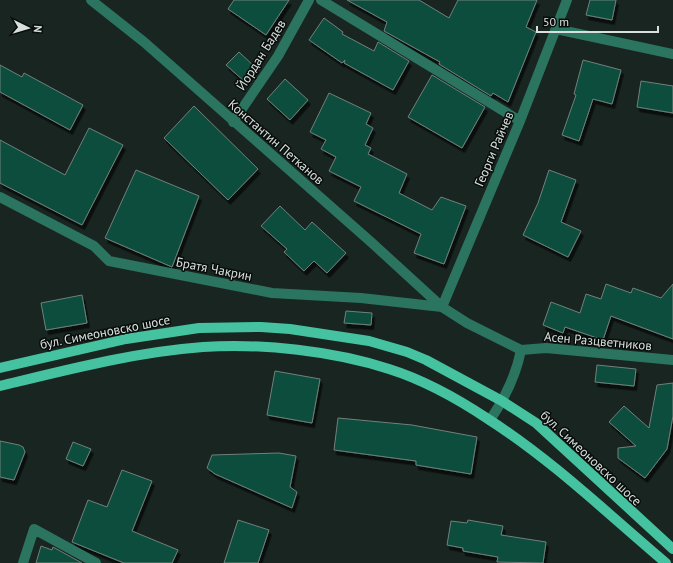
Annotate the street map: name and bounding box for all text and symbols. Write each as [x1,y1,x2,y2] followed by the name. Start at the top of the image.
[8,8,48,48] north arrow
[537,8,658,34] scale bar
[543,14,569,29] text: 50 m
[232,16,290,94] street label: Йордан Бадев
[31,25,45,33] text: N
[225,96,327,188] street label: Константин Петканов
[471,109,517,189] street label: Георги Райчев
[175,253,253,285] street label: Братя Чакрин
[38,311,172,353] street label: бул. Симеоновско шосе
[543,328,653,354] street label: Асен Разцветников
[537,407,645,509] street label: бул. Симеоновско шосе

